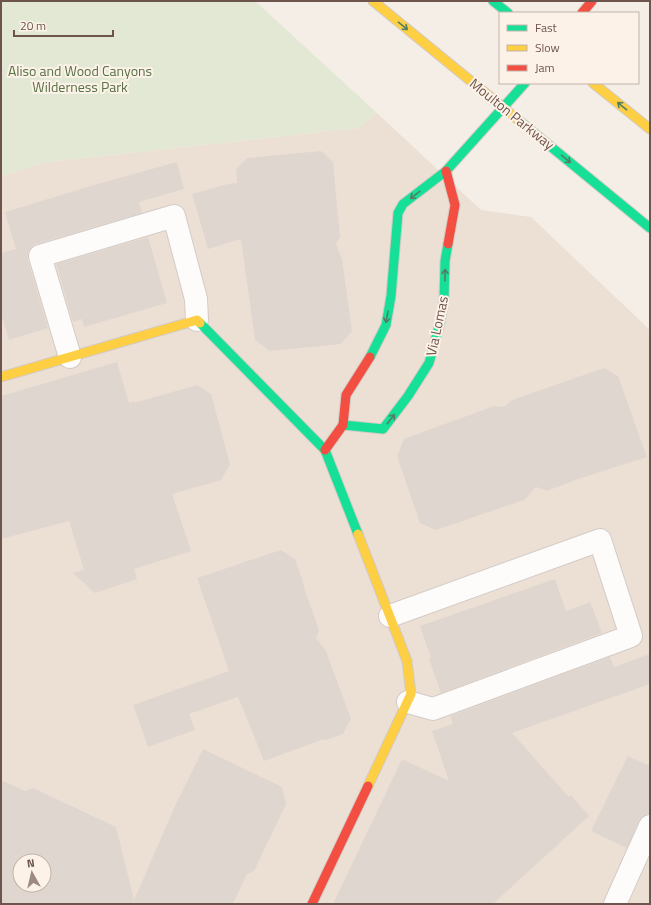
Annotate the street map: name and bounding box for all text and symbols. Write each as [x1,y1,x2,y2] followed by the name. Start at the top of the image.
[14,12,113,38] scale bar
[499,12,639,84] legend
[20,16,46,35] text: 20 m
[535,18,558,37] text: Fast
[398,21,409,30] one-way arrow
[535,38,560,57] text: Slow
[535,58,555,77] text: Jam
[8,60,152,97] park label: Aliso and Wood Canyons Wilderness Park
[465,73,559,155] street label: Moulton Parkway
[616,101,627,110] one-way arrow
[561,155,572,163] one-way arrow
[410,191,421,199] one-way arrow
[441,269,448,282] one-way arrow
[420,294,453,358] street label: Via Lomas
[383,310,391,323] one-way arrow
[386,413,395,424] one-way arrow
[12,853,52,893] north arrow
[26,855,35,872] text: N

